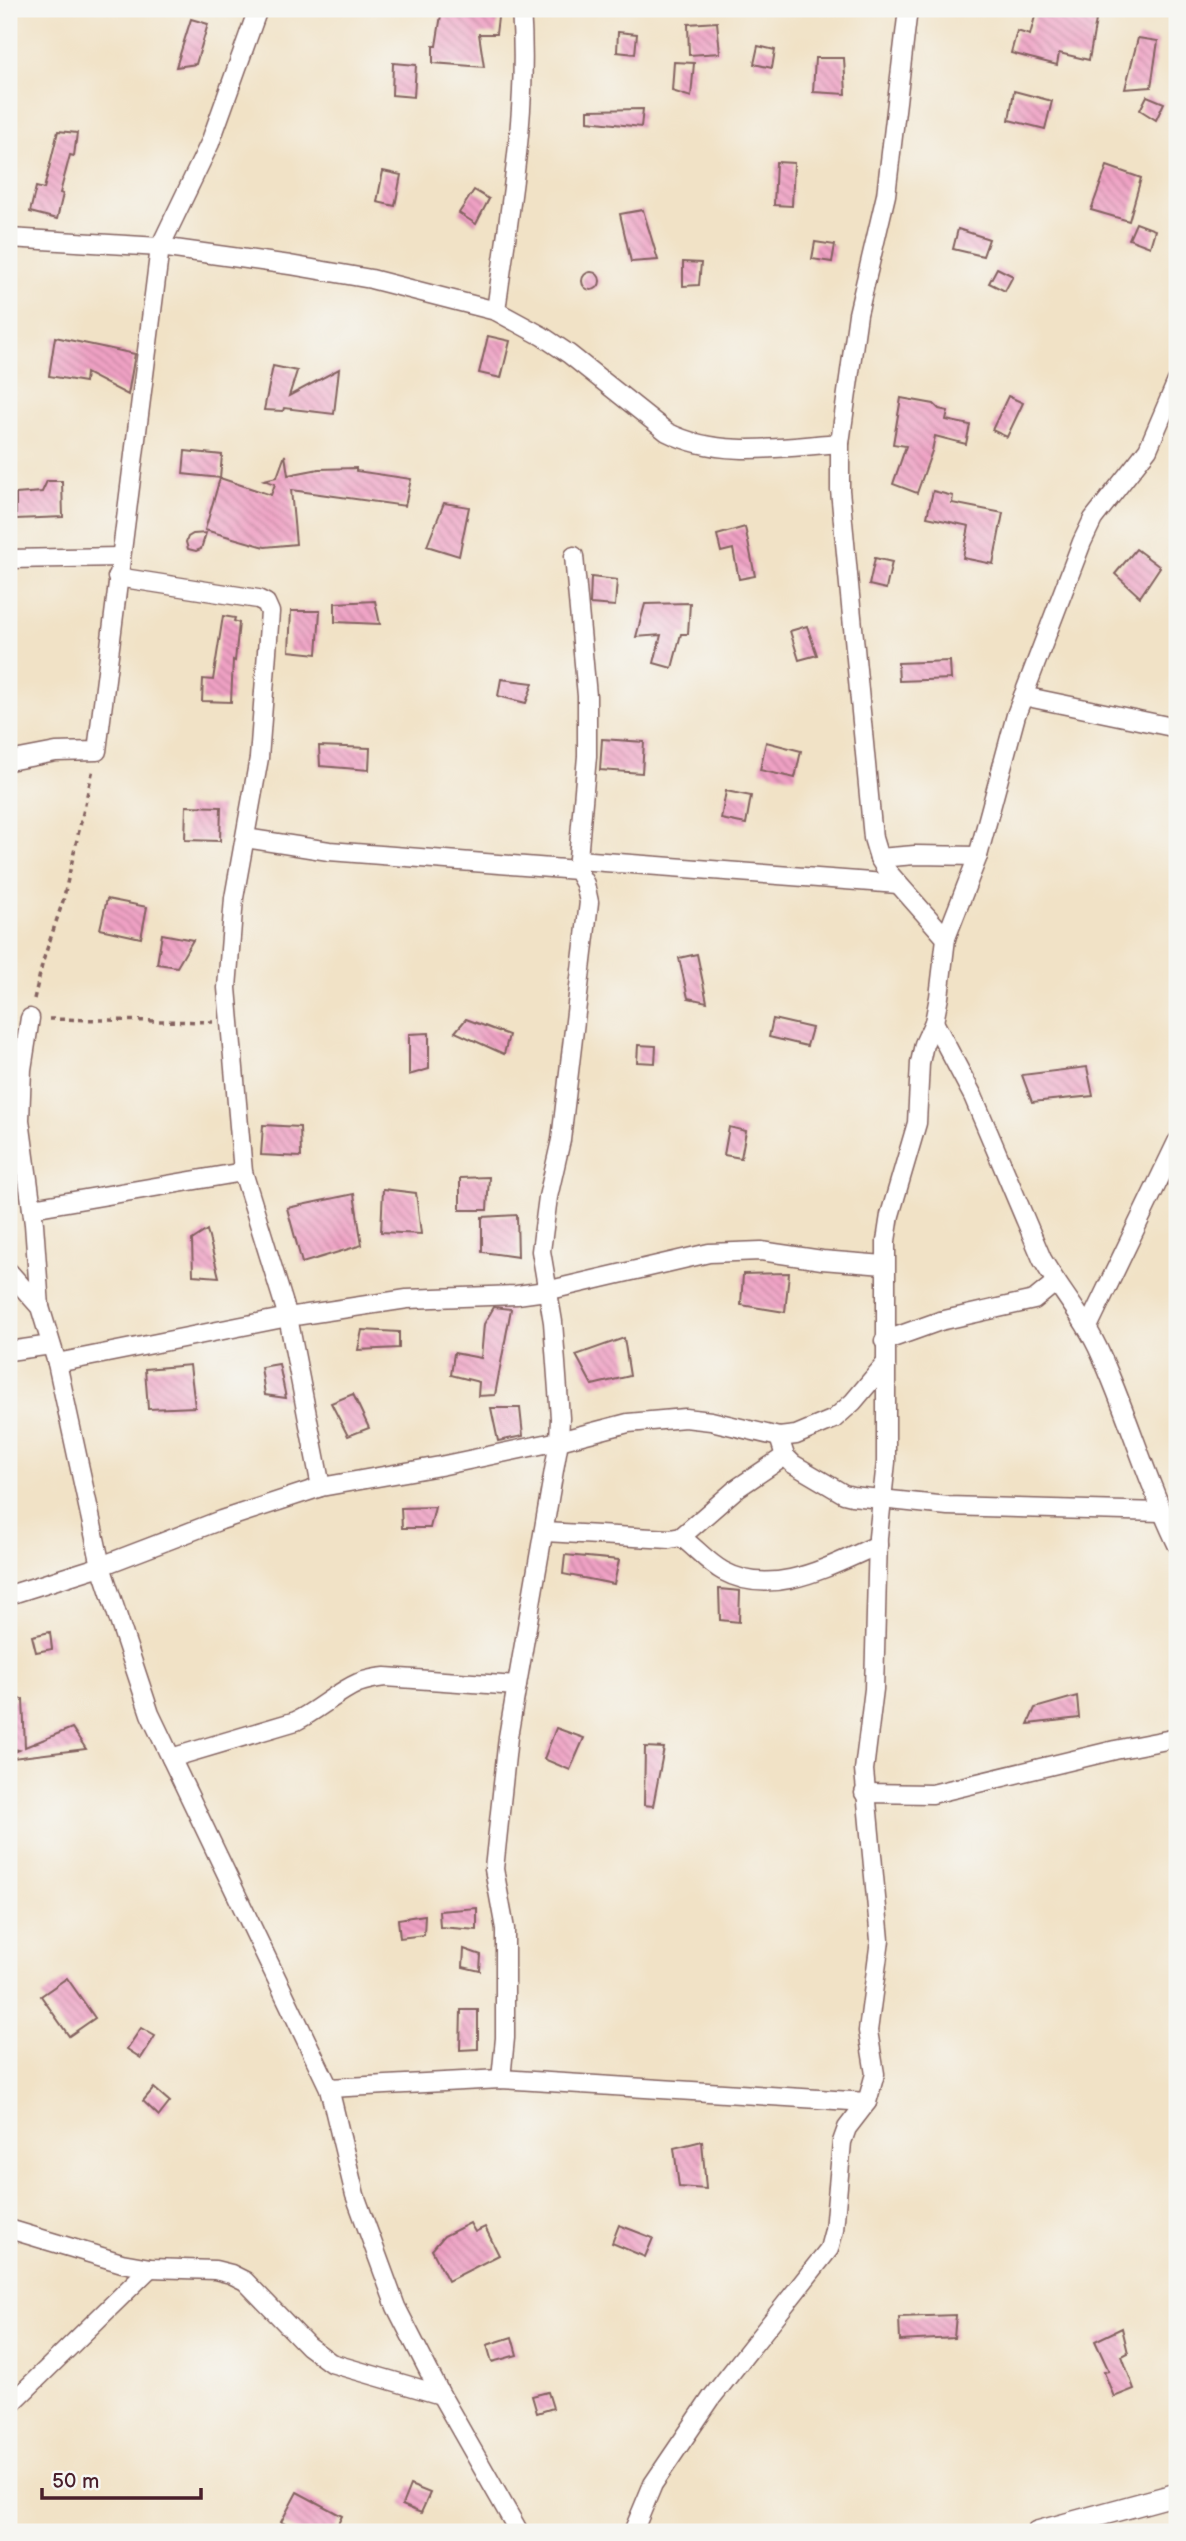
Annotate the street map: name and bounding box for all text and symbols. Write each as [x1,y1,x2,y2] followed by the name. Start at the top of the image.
[42,2457,201,2501] scale bar
[52,2469,99,2494] text: 50 m

